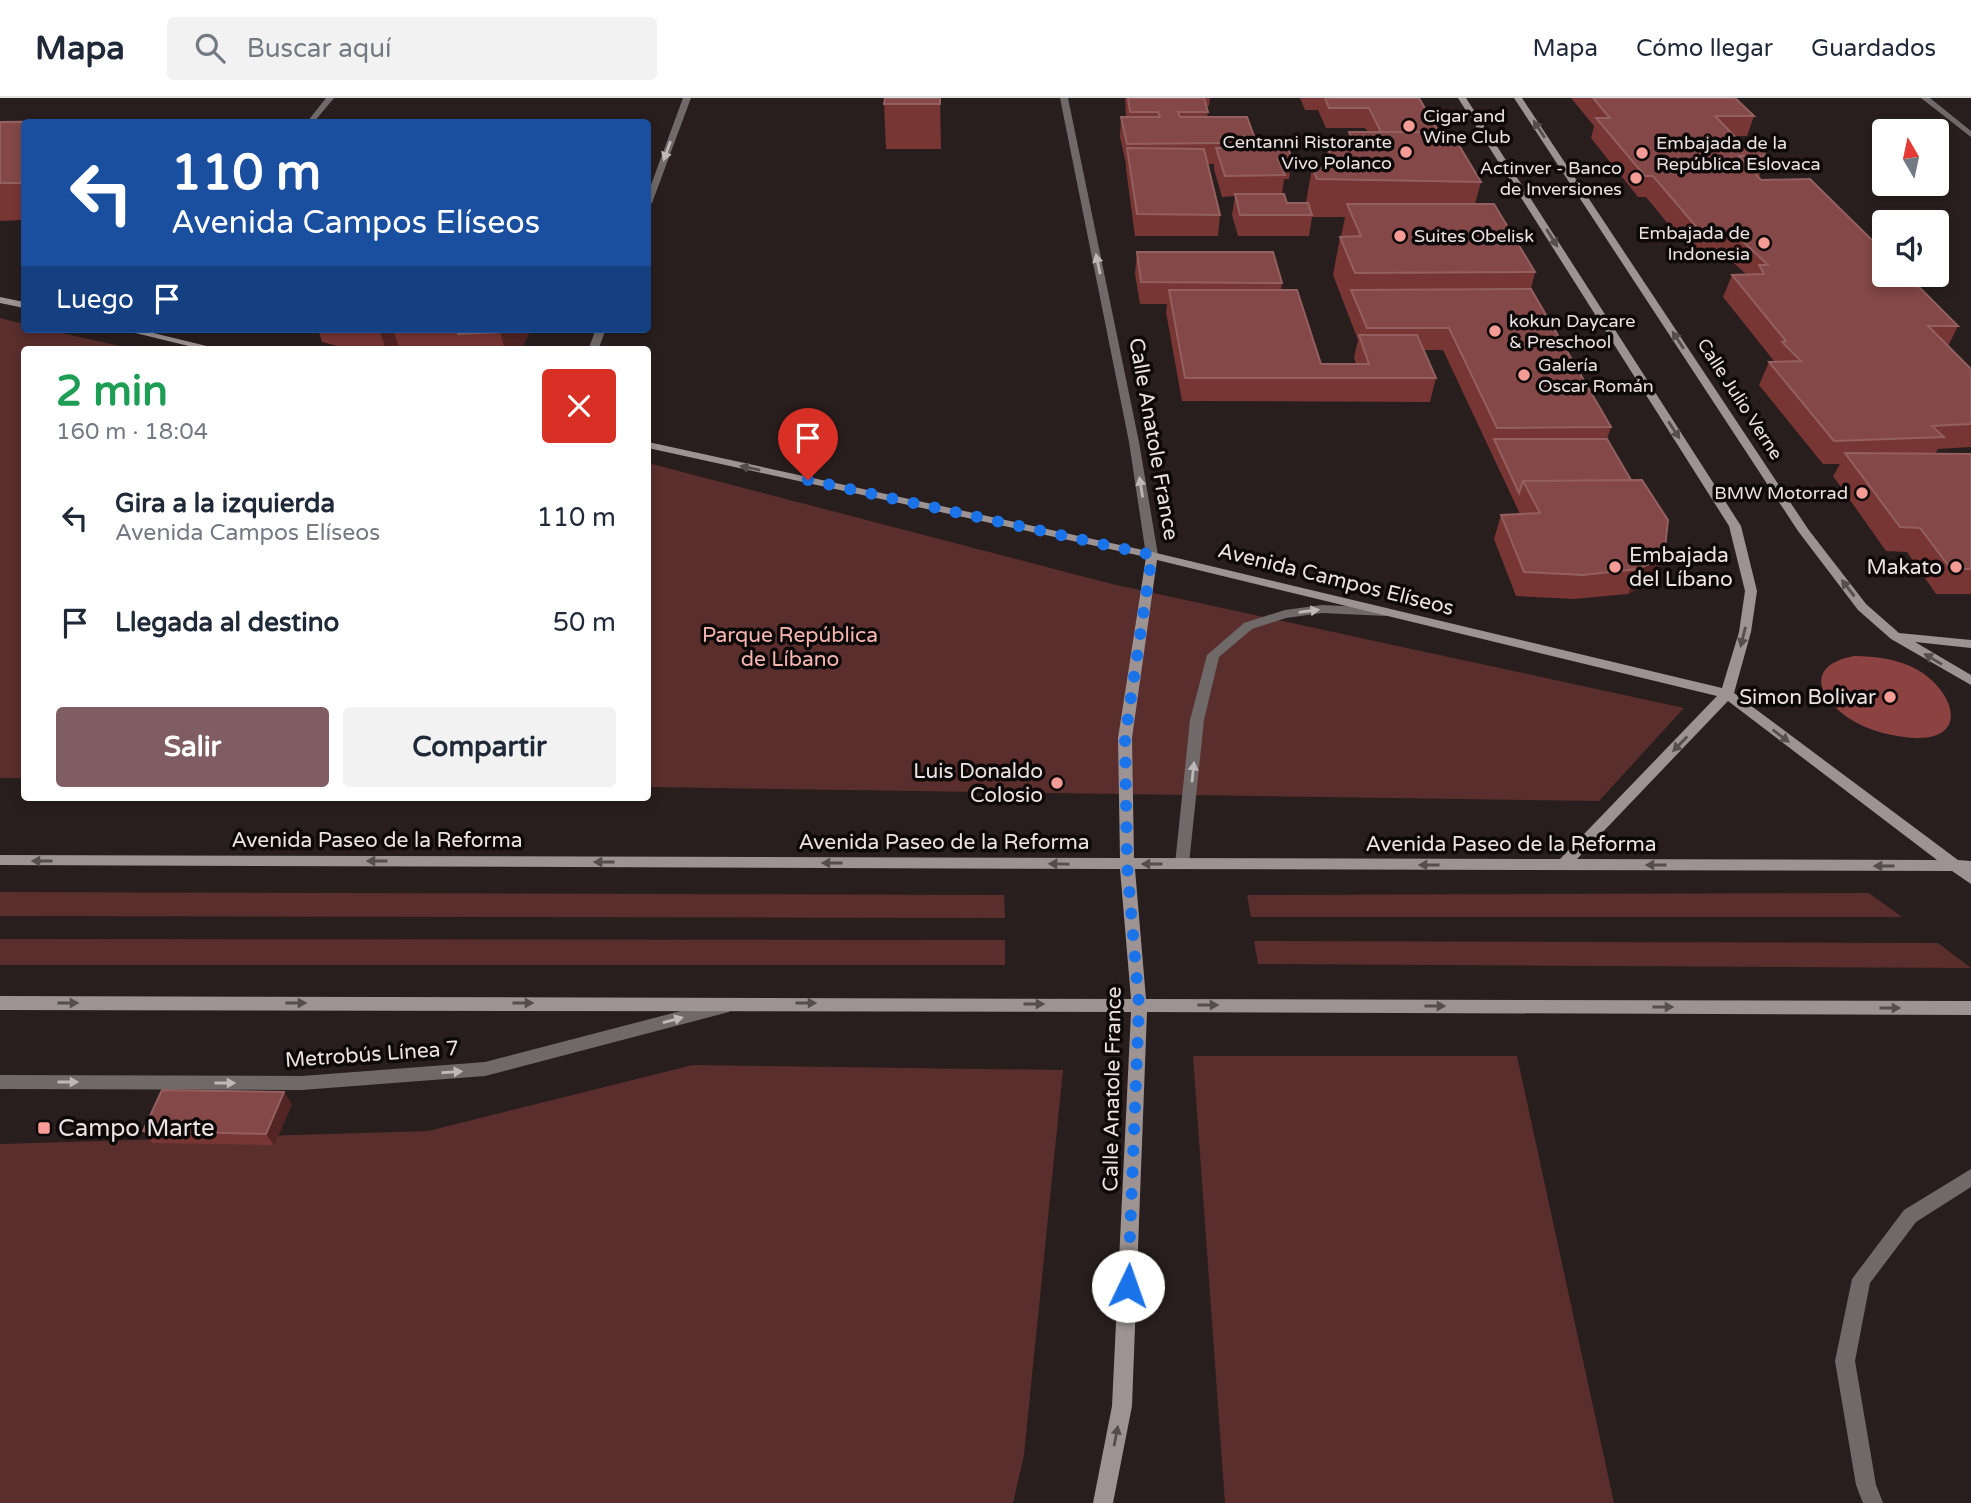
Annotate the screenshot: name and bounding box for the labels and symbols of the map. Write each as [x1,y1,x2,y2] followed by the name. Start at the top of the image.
[1423,105,1511,148] place label: Cigar and Wine Club
[1401,118,1417,134] marker: Cigar and Wine Club
[1872,119,1950,196] north arrow
[1532,120,1545,139] one-way arrow
[1223,131,1392,174] place label: Centanni Ristorante Vivo Polanco
[1656,132,1821,175] place label: Embajada de la República Eslovaca
[661,140,672,161] one-way arrow
[1398,144,1414,160] marker: Centanni Ristorante Vivo Polanco
[1634,145,1650,161] marker: Embajada de la República Eslovaca
[1480,157,1622,200] place label: Actinver - Banco de Inversiones
[1628,170,1644,186] marker: Actinver - Banco de Inversiones
[1638,222,1750,265] place label: Embajada de Indonesia
[1414,225,1534,247] place label: Suites Obelisk
[1392,228,1408,244] marker: Suites Obelisk
[1545,228,1558,248] one-way arrow
[1756,235,1772,251] marker: Embajada de Indonesia
[1092,253,1103,275] one-way arrow
[1509,310,1635,353] place label: kokun Daycare & Preschool
[1487,323,1503,339] marker: kokun Daycare & Preschool
[1671,330,1684,349] one-way arrow
[1693,334,1787,464] street label: Calle Julio Verne
[1123,336,1184,542] street label: Calle Anatole France
[1538,354,1654,397] place label: Galería Oscar Román
[1516,367,1532,383] marker: Galería Oscar Román
[778,408,838,480] pin
[1667,421,1681,439] one-way arrow
[739,462,761,473] one-way arrow
[1135,476,1146,498] one-way arrow
[1714,482,1848,504] place label: BMW Motorrad
[1854,485,1870,501] marker: BMW Motorrad
[1215,538,1456,621] street label: Avenida Campos Elíseos
[1629,543,1733,592] place label: Embajada del Líbano
[1866,555,1942,580] place label: Makato
[1607,559,1623,575] marker: Embajada del Líbano
[1948,559,1964,575] marker: Makato
[1841,579,1855,597] one-way arrow
[1298,605,1320,616] one-way arrow
[702,623,878,672] park label: Parque República de Líbano
[1737,626,1748,648] one-way arrow
[1924,652,1943,665] one-way arrow
[1739,685,1876,710] place label: Simon Bolivar
[1882,689,1898,705] marker: Simon Bolivar
[1772,728,1790,742] one-way arrow
[1672,735,1688,753] one-way arrow
[913,759,1043,808] place label: Luis Donaldo Colosio
[1187,761,1198,783] one-way arrow
[1049,775,1065,791] marker: Luis Donaldo Colosio
[231,828,523,853] street label: Avenida Paseo de la Reforma
[798,830,1090,855] street label: Avenida Paseo de la Reforma
[1365,832,1657,857] street label: Avenida Paseo de la Reforma
[31,855,53,867] one-way arrow
[365,856,387,867] one-way arrow
[593,856,615,868] one-way arrow
[820,857,842,869] one-way arrow
[1048,858,1070,869] one-way arrow
[1141,858,1163,870] one-way arrow
[1418,859,1440,871] one-way arrow
[1645,859,1667,871] one-way arrow
[1873,860,1895,872] one-way arrow
[1098,986,1127,1192] street label: Calle Anatole France
[57,997,79,1009] one-way arrow
[285,997,307,1009] one-way arrow
[512,997,534,1009] one-way arrow
[795,997,817,1009] one-way arrow
[1023,998,1045,1010] one-way arrow
[1197,999,1219,1011] one-way arrow
[1424,1000,1446,1011] one-way arrow
[1652,1001,1674,1013] one-way arrow
[1879,1002,1901,1014] one-way arrow
[663,1014,685,1025] one-way arrow
[284,1036,460,1073] street label: Metrobús Línea 7
[442,1066,464,1077] one-way arrow
[57,1076,79,1088] one-way arrow
[215,1077,237,1089] one-way arrow
[58,1114,215,1143] place label: Campo Marte
[36,1120,52,1136] marker: Campo Marte
[1091,1249,1165,1323] position arrow
[1111,1425,1122,1447] one-way arrow

